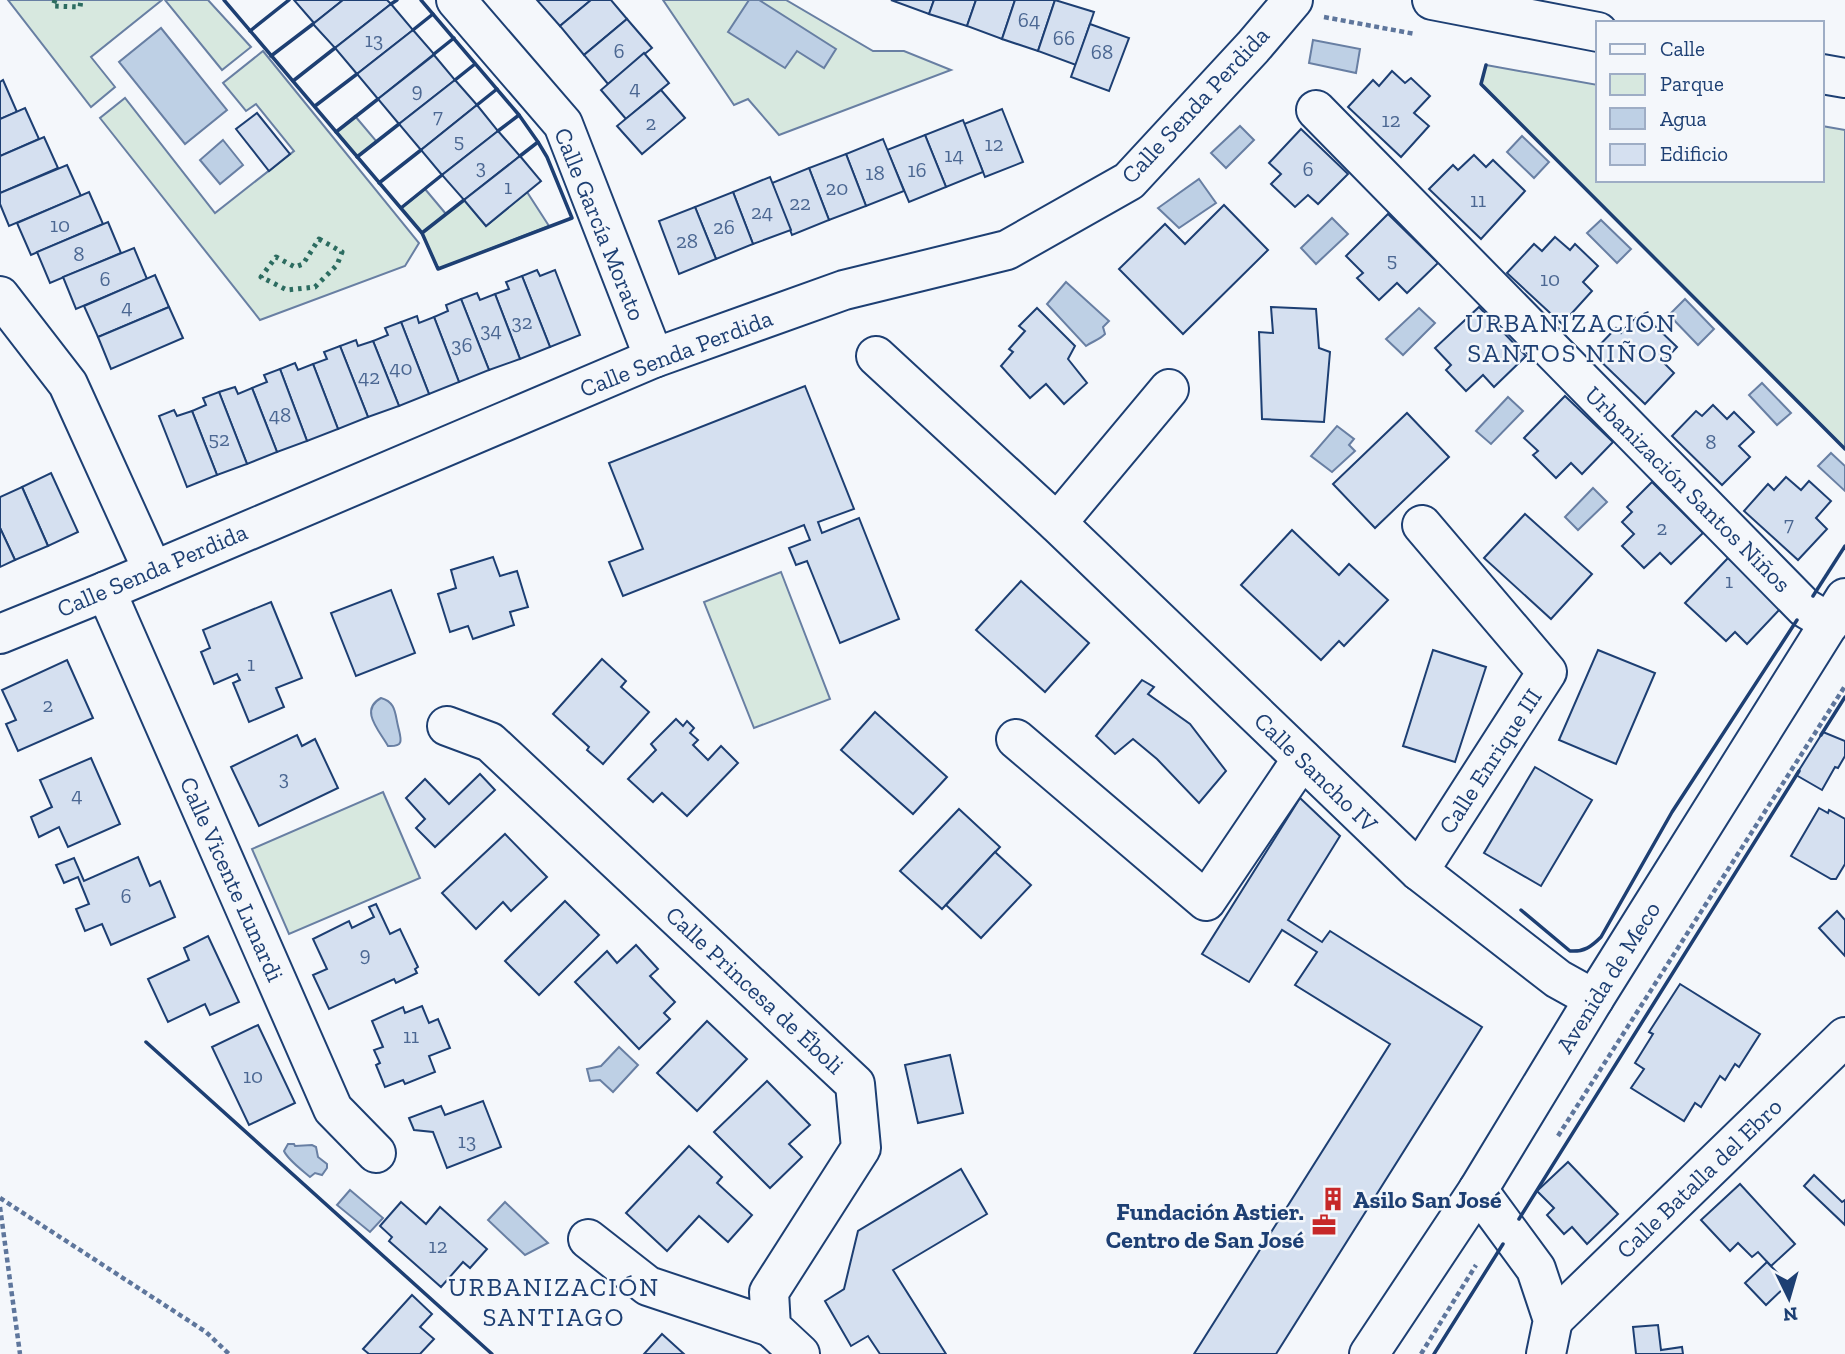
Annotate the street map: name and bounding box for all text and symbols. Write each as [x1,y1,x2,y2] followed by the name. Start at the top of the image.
[1018,7,1040,32] house number: 64
[1115,20,1275,189] street label: Calle Senda Perdida
[1596,21,1824,182] legend
[1053,25,1075,50] house number: 66
[365,27,383,52] house number: 13
[1660,36,1705,61] text: Calle
[613,38,625,63] house number: 6
[1091,39,1113,64] house number: 68
[1660,71,1724,96] text: Parque
[629,75,641,100] house number: 4
[411,77,423,102] house number: 9
[433,103,443,128] house number: 7
[1660,106,1707,131] text: Agua
[1382,107,1400,132] house number: 12
[646,110,656,135] house number: 2
[548,123,652,325] street label: Calle García Morato
[454,128,464,153] house number: 5
[985,131,1003,156] house number: 12
[1660,141,1728,166] text: Edificio
[944,142,964,167] house number: 14
[476,154,486,179] house number: 3
[1302,156,1314,181] house number: 6
[907,157,927,182] house number: 16
[865,160,885,185] house number: 18
[504,174,512,199] house number: 1
[826,175,848,200] house number: 20
[1470,187,1486,212] house number: 11
[789,190,811,215] house number: 22
[751,199,773,224] house number: 24
[50,212,70,237] house number: 10
[713,214,735,239] house number: 26
[676,228,698,253] house number: 28
[73,241,85,266] house number: 8
[1387,247,1397,272] house number: 5
[99,266,111,291] house number: 6
[1540,266,1560,291] house number: 10
[121,294,133,319] house number: 4
[576,303,777,403] street label: Calle Senda Perdida
[1465,307,1677,369] district label: URBANIZACIÓN SANTOS NIÑOS
[511,309,533,334] house number: 32
[480,317,502,342] house number: 34
[451,332,473,357] house number: 36
[389,355,413,380] house number: 40
[358,364,380,389] house number: 42
[1579,380,1797,598] street label: Urbanización Santos Niños
[269,402,291,427] house number: 48
[208,426,230,451] house number: 52
[1705,429,1717,454] house number: 8
[1784,511,1794,536] house number: 7
[1657,515,1667,540] house number: 2
[52,517,252,623] street label: Calle Senda Perdida
[1725,568,1733,593] house number: 1
[247,651,255,676] house number: 1
[1432,683,1548,839] street label: Calle Enrique III
[43,692,53,717] house number: 2
[1248,706,1384,838] street label: Calle Sancho IV
[279,765,289,790] house number: 3
[174,772,290,986] street label: Calle Vicente Lunardi
[71,782,83,807] house number: 4
[120,883,132,908] house number: 6
[1550,896,1666,1058] street label: Avenida de Meco
[660,900,850,1080] street label: Calle Princesa de Éboli
[359,941,371,966] house number: 9
[403,1023,419,1048] house number: 11
[243,1063,263,1088] house number: 10
[1610,1092,1788,1264] street label: Calle Batalla del Ebro
[458,1128,476,1153] house number: 13
[1319,1185,1347,1213] building icon: Asilo San José
[1353,1185,1502,1214] place label: Asilo San José
[1106,1197,1304,1254] place label: Fundación Astier. Centro de San José
[1310,1211,1338,1239] office icon: Fundación Astier. Centro de San José
[429,1233,447,1258] house number: 12
[1754,1263,1824,1333] north arrow
[448,1271,660,1333] district label: URBANIZACIÓN SANTIAGO
[1782,1302,1799,1327] text: N

